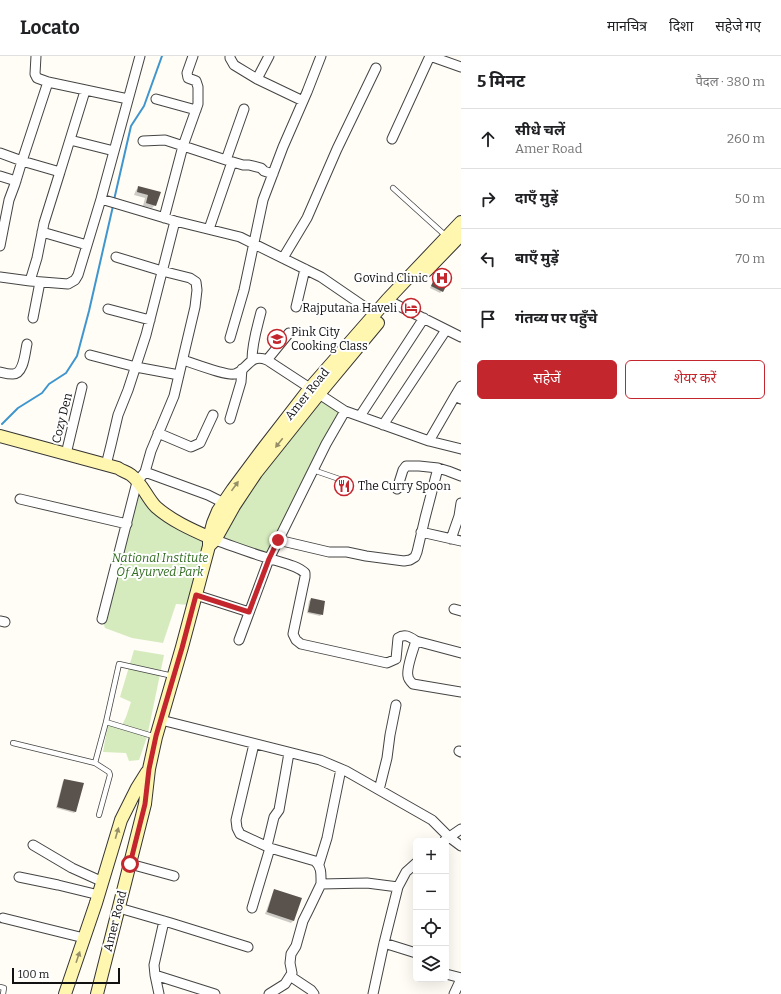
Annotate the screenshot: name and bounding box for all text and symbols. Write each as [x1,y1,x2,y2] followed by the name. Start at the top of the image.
[20,16,80,39] text: Locato
[607,18,647,35] text: मानचित्र
[669,18,693,35] text: दिशा
[715,18,761,35] text: सहेजे गए
[477,71,525,92] text: 5 मिनट
[695,74,765,89] text: पैदल · 380 m
[515,121,565,139] text: सीधे चलें
[477,128,499,150] icon: ahead
[727,131,765,146] text: 260 m
[515,141,582,156] text: Amer Road
[477,188,499,210] icon: right
[515,189,558,207] text: दाएँ मुड़ें
[735,191,765,206] text: 50 m
[477,248,499,270] icon: left
[515,249,559,267] text: बाएँ मुड़ें
[735,251,765,266] text: 70 m
[431,267,453,289] hospital icon: Govind Clinic
[354,271,428,285] place label: Govind Clinic
[400,297,422,319] hotel icon: Rajputana Haveli
[302,301,397,315] place label: Rajputana Haveli
[477,308,499,330] icon: arrive
[515,309,598,327] text: गंतव्य पर पहुँचे
[291,325,368,353] place label: Pink City Cooking Class
[266,328,288,350] school or university icon: Pink City Cooking Class
[477,360,617,399] button: सहेजें
[625,360,765,399] button: शेयर करें
[282,365,332,423] street label: Amer Road
[49,391,75,445] street label: Cozy Den
[275,438,283,449] one-way arrow
[333,475,355,497] restaurant icon: The Curry Spoon
[358,479,451,493] place label: The Curry Spoon
[231,481,239,491] one-way arrow
[269,531,287,549] route end
[112,551,208,579] park label: National Institute Of Ayurved Park
[114,827,120,839] one-way arrow
[413,838,449,982] map controls
[413,838,449,874] button: +
[121,855,139,873] route start
[413,874,449,910] button: −
[101,889,129,953] street label: Amer Road
[413,910,449,946] button: locate
[413,946,449,982] button: layers
[75,951,81,963] one-way arrow
[12,966,120,985] scale bar
[18,968,49,981] text: 100 m

